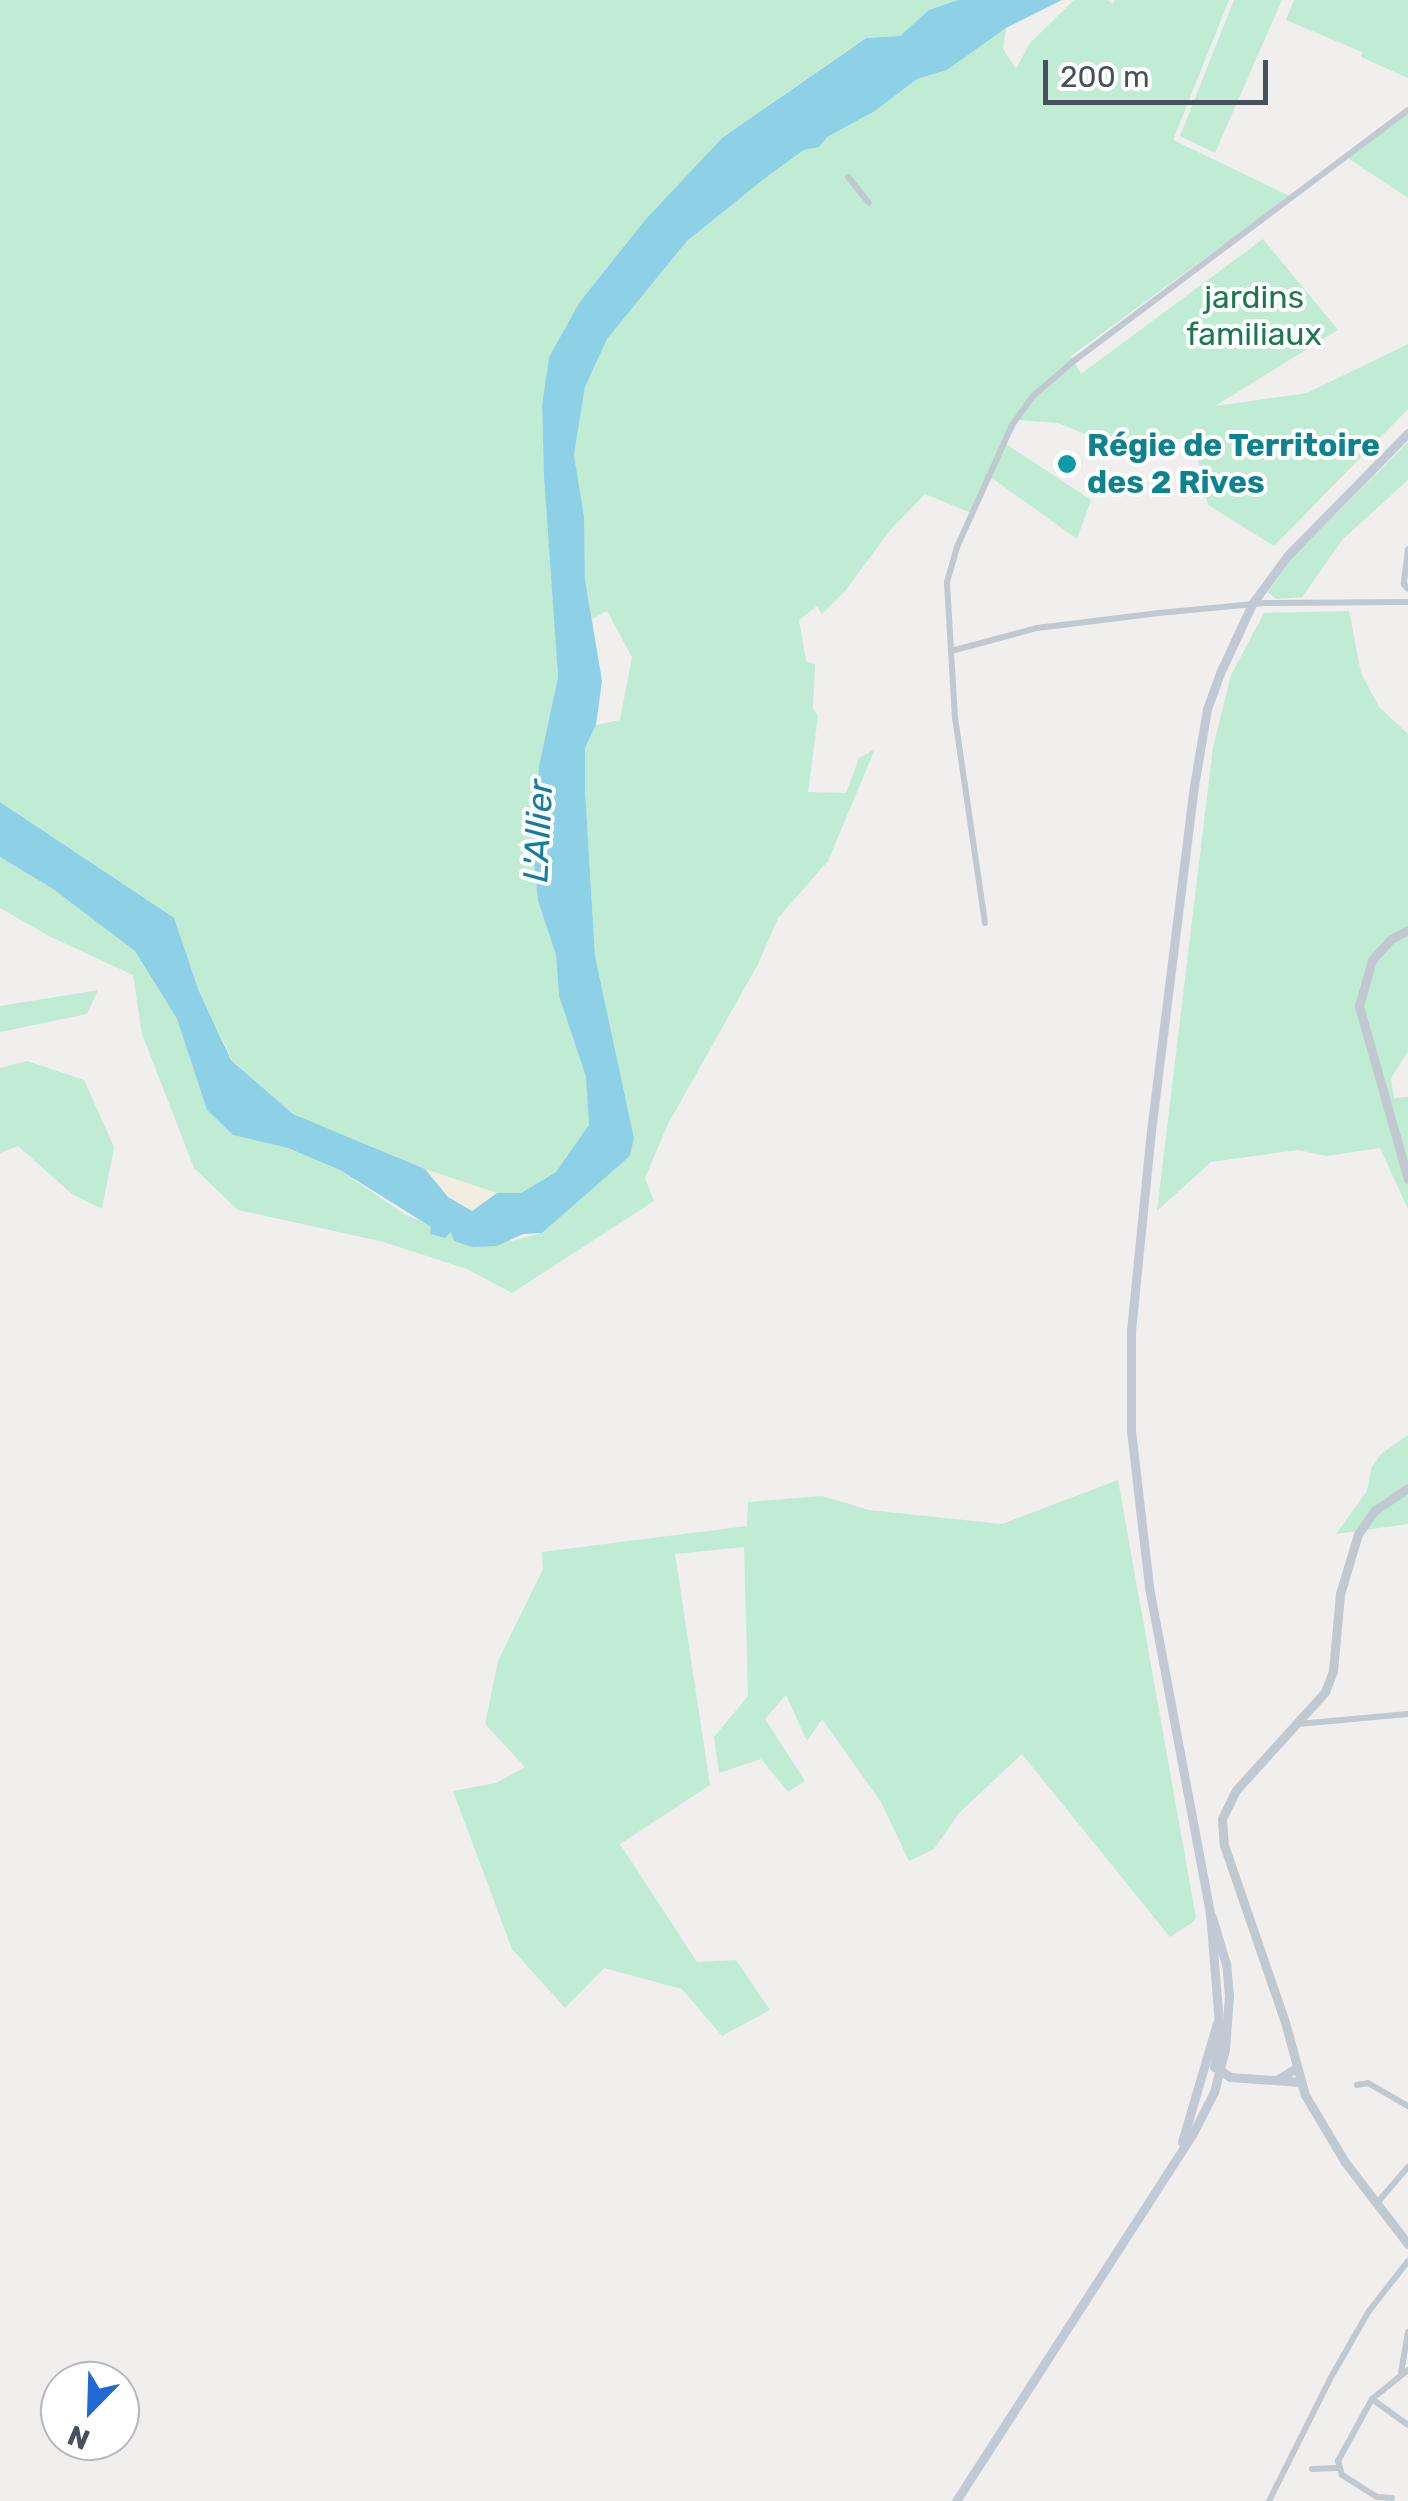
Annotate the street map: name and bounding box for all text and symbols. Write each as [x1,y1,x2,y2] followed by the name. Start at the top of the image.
[1048,40,1273,102] scale bar
[1060,59,1150,95] text: 200 m
[1186,279,1322,354] park label: jardins familiaux
[1087,427,1381,502] place label: Régie de Territoire des 2 Rives
[1056,453,1078,475] marker: Régie de Territoire des 2 Rives
[514,778,562,884] water label: L'Allier
[40,2361,140,2461] north arrow
[63,2418,95,2456] text: N

